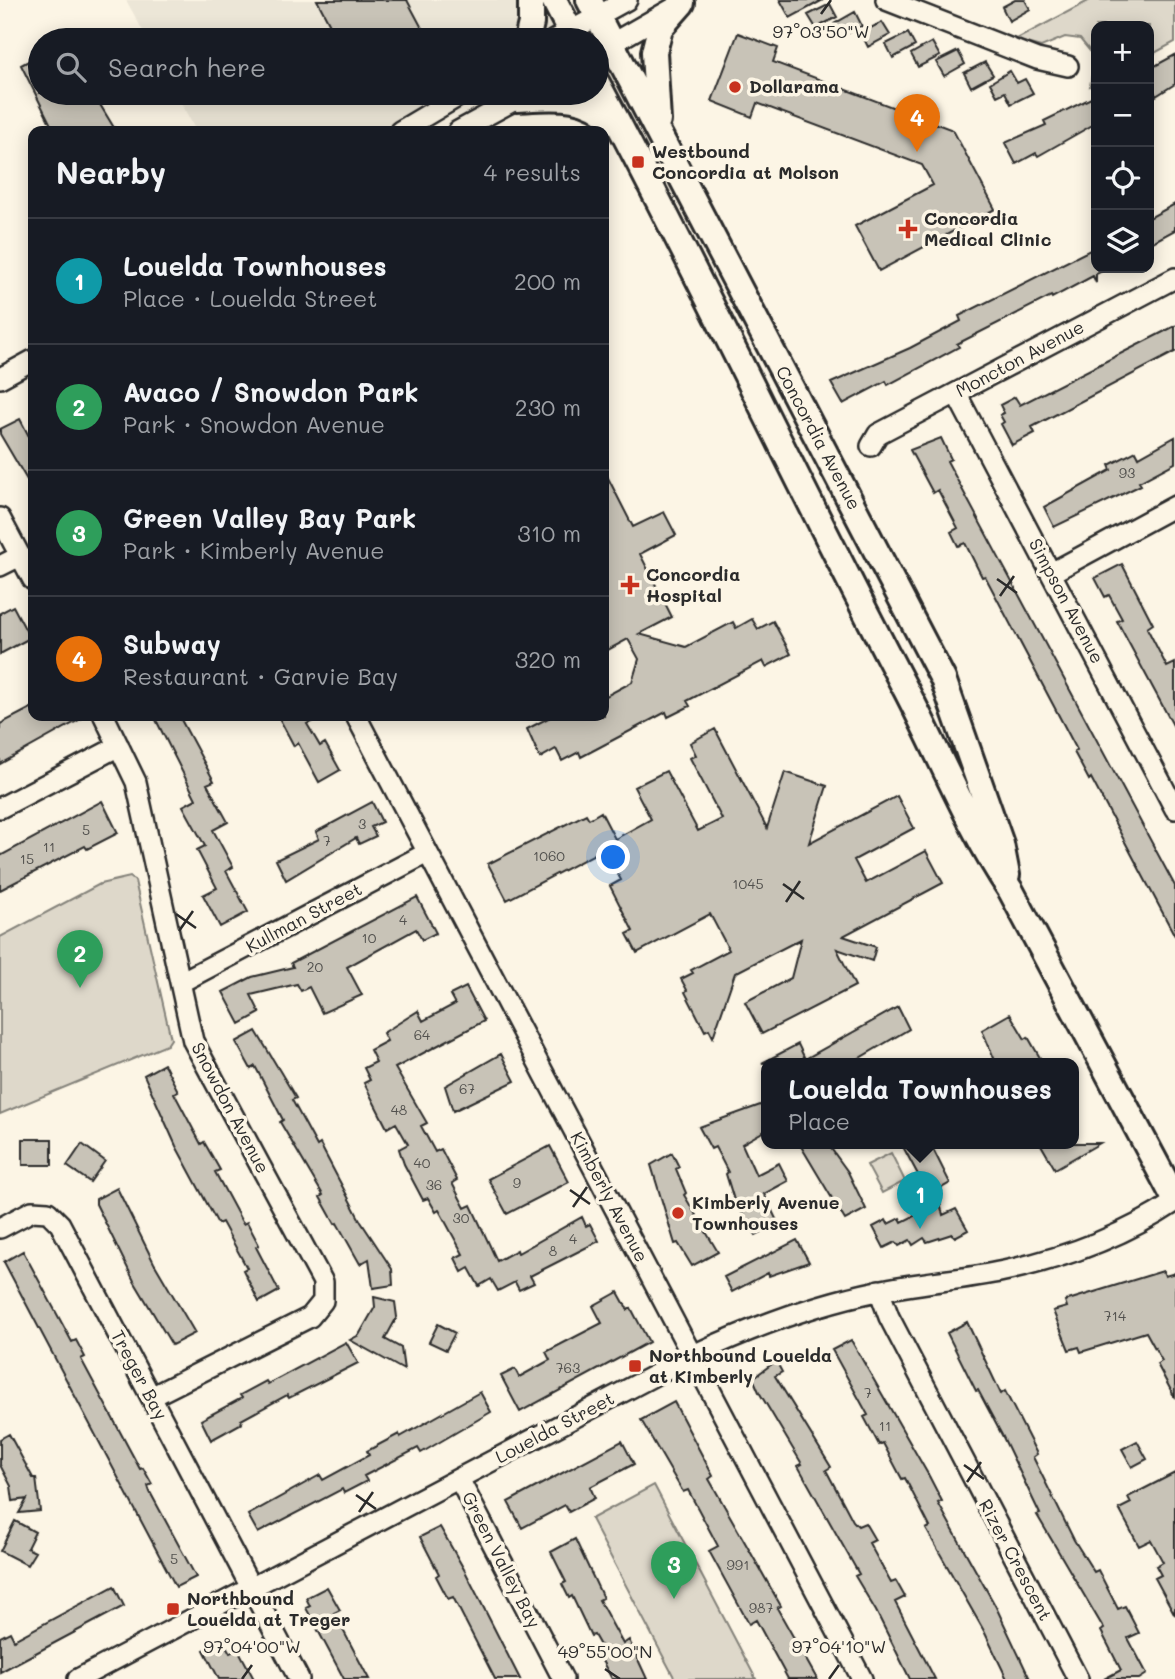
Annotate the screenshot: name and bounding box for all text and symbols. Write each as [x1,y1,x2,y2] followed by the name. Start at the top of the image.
[773,19,869,43] text: 97°03'50"W
[1091,21,1154,273] map controls
[1091,21,1154,84] button: +
[28,28,609,105] search box
[52,48,90,86] icon: search
[108,50,266,84] text: Search here
[749,74,839,98] place label: Dollarama
[727,79,743,95] marker: Dollarama
[1091,84,1154,147] button: −
[894,94,940,152] pin: 4
[652,139,839,184] place label: Westbound Concordia at Molson
[1091,147,1154,210] button: locate
[56,152,166,192] text: Nearby
[630,154,646,170] marker: Westbound Concordia at Molson
[484,157,581,187] text: 4 results
[924,206,1052,251] place label: Concordia Medical Clinic
[1091,210,1154,273] button: layers
[898,219,918,239] marker: Concordia Medical Clinic
[123,249,387,283] text: Louelda Townhouses
[74,266,84,296] text: 1
[514,266,581,296] text: 200 m
[123,283,377,313] text: Place · Louelda Street
[951,314,1088,402] street label: Moncton Avenue
[771,361,867,514] street label: Concordia Avenue
[123,375,419,409] text: Avaco / Snowdon Park
[73,392,85,422] text: 2
[515,392,581,422] text: 230 m
[123,409,385,439] text: Park · Snowdon Avenue
[1119,463,1135,482] house number: 93
[123,501,416,535] text: Green Valley Bay Park
[72,518,86,548] text: 3
[517,518,581,548] text: 310 m
[1024,534,1110,667] street label: Simpson Avenue
[123,535,384,565] text: Park · Kimberly Avenue
[646,562,740,607] place label: Concordia Hospital
[620,575,640,595] marker: Concordia Hospital
[123,627,221,661] text: Subway
[72,644,86,674] text: 4
[515,644,581,674] text: 320 m
[123,661,398,691] text: Restaurant · Garvie Bay
[358,814,366,833] house number: 3
[82,820,90,839] house number: 5
[323,831,331,850] house number: 7
[43,837,55,856] house number: 11
[596,840,630,874] your location
[533,846,565,865] house number: 1060
[20,849,34,868] house number: 15
[732,874,764,893] house number: 1045
[241,876,366,958] street label: Kullman Street
[399,910,408,929] house number: 4
[362,928,377,947] house number: 10
[57,930,103,988] pin: 2
[307,957,324,976] house number: 20
[414,1025,431,1044] house number: 64
[186,1038,275,1177] street label: Snowdon Avenue
[761,1058,1079,1149] popup
[788,1072,1052,1106] text: Louelda Townhouses
[459,1079,475,1098] house number: 67
[391,1100,407,1119] house number: 48
[788,1106,850,1136] text: Place
[565,1127,654,1266] street label: Kimberly Avenue
[414,1153,431,1172] house number: 40
[897,1171,943,1229] pin: 1
[513,1173,521,1192] house number: 9
[426,1175,442,1194] house number: 36
[692,1190,840,1235] place label: Kimberly Avenue Townhouses
[670,1205,686,1221] marker: Kimberly Avenue Townhouses
[453,1208,470,1227] house number: 30
[569,1229,578,1248] house number: 4
[549,1241,557,1260] house number: 8
[1104,1306,1127,1325] house number: 714
[106,1325,174,1424] street label: Treger Bay
[649,1343,832,1388] place label: Northbound Louelda at Kimberly
[556,1358,580,1377] house number: 763
[627,1358,643,1374] marker: Northbound Louelda at Kimberly
[864,1383,872,1402] house number: 7
[491,1386,618,1469] street label: Louelda Street
[879,1416,891,1435] house number: 11
[457,1487,547,1632] street label: Green Valley Bay
[974,1495,1058,1624] street label: Rizer Crescent
[651,1541,697,1599] pin: 3
[170,1549,178,1568] house number: 5
[727,1555,749,1574] house number: 991
[187,1586,350,1631] place label: Northbound Louelda at Treger
[749,1598,773,1617] house number: 987
[165,1601,181,1617] marker: Northbound Louelda at Treger
[203,1634,301,1658] text: 97°04'00"W
[792,1634,886,1658] text: 97°04'10"W
[558,1639,652,1663] text: 49°55'00"N

